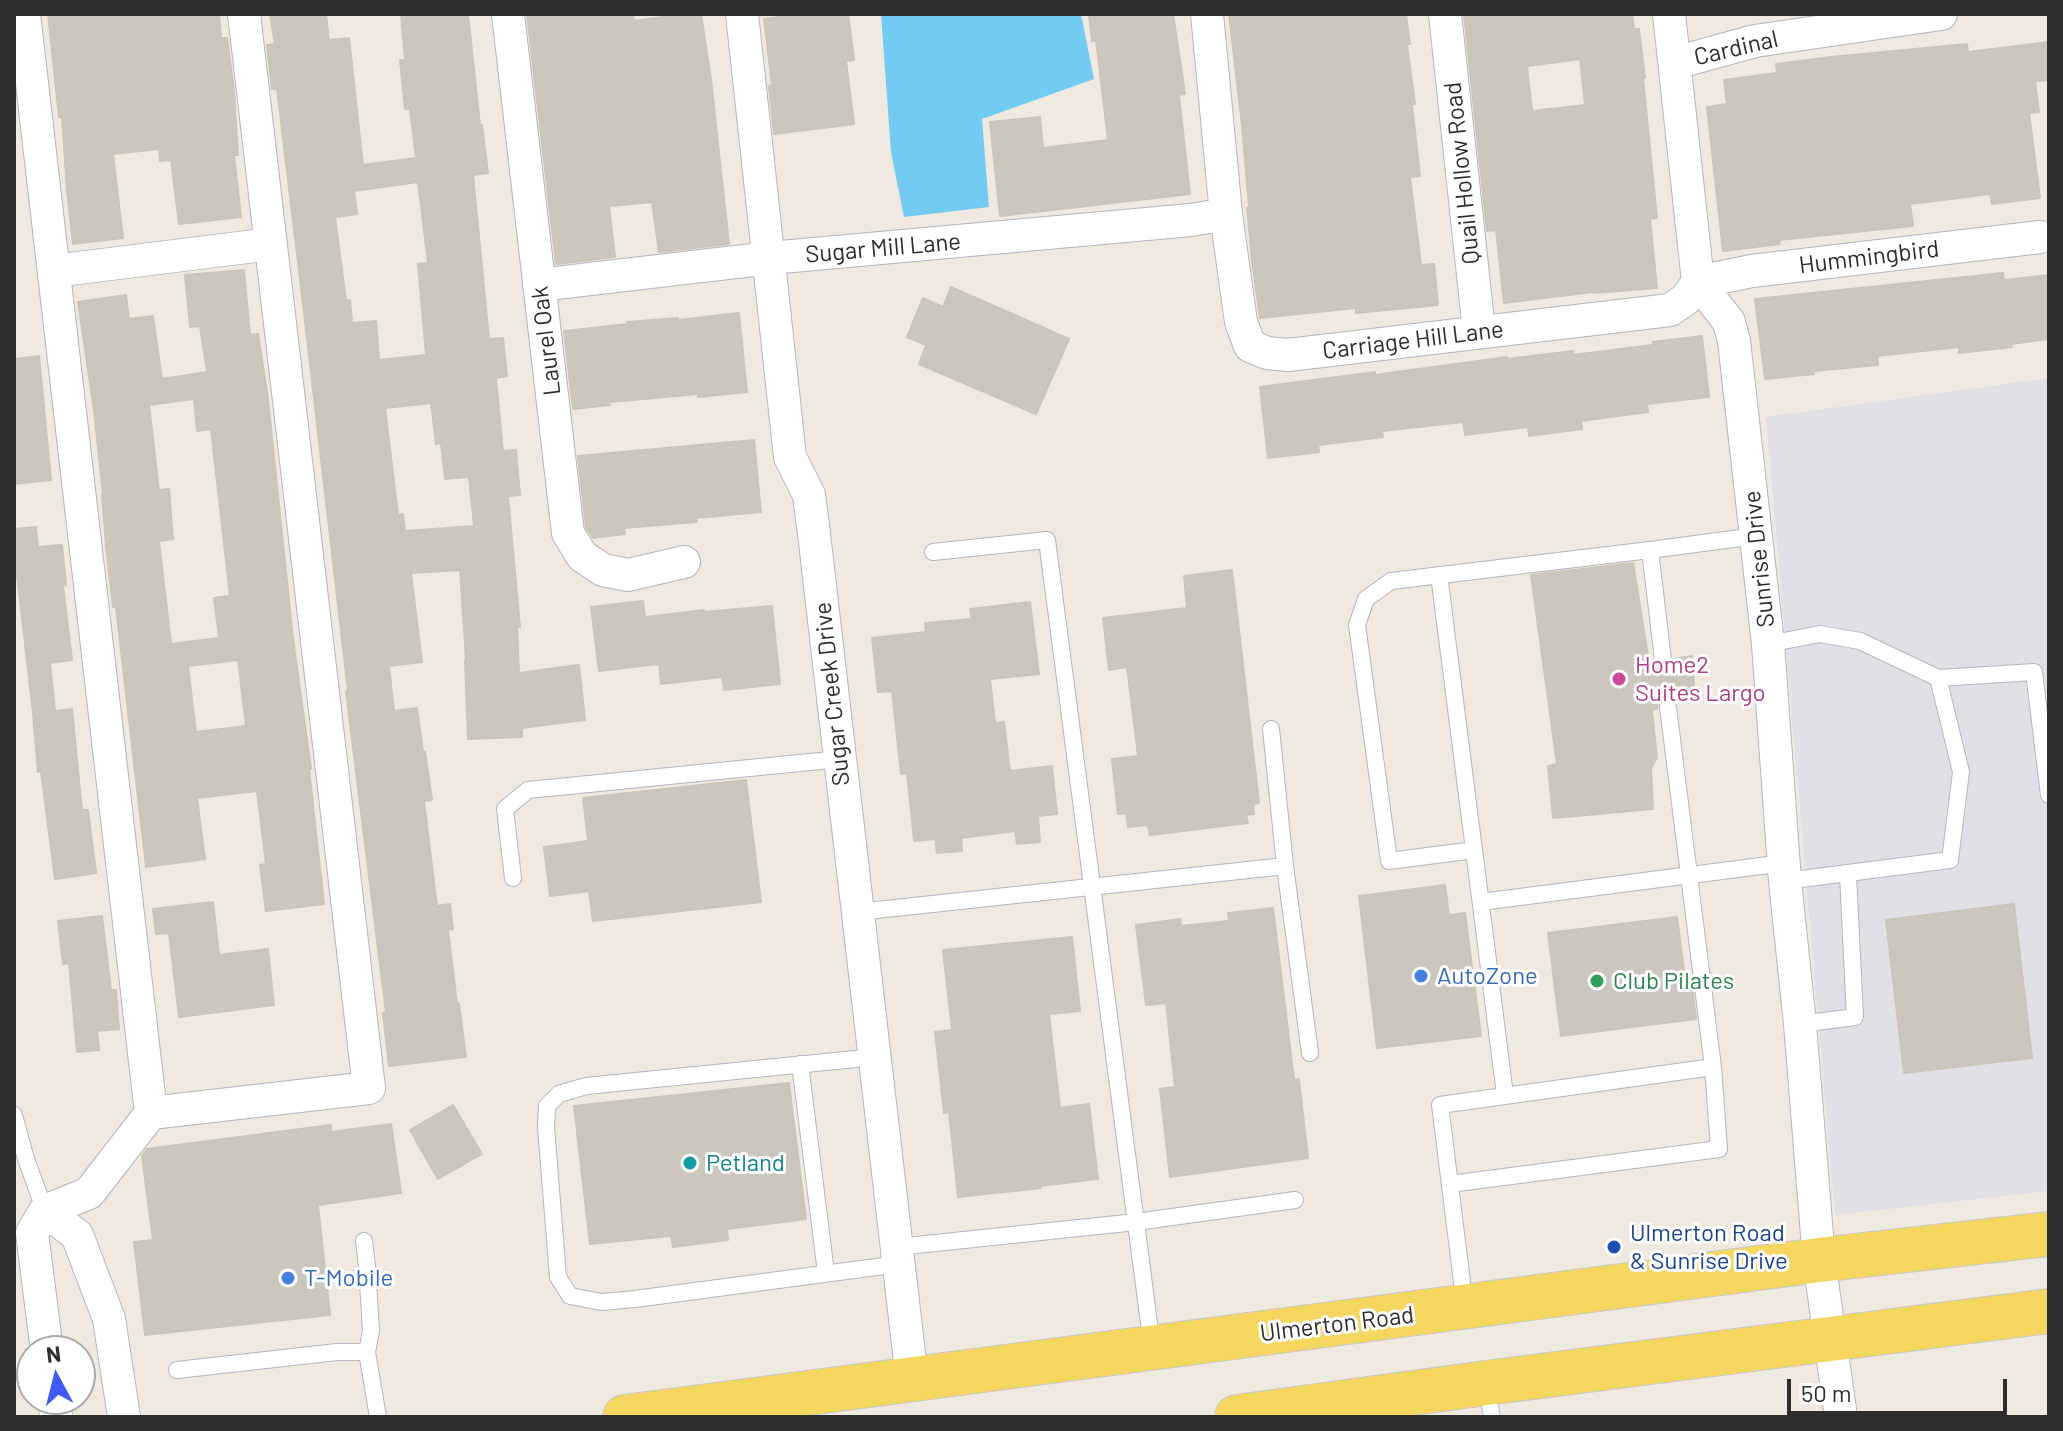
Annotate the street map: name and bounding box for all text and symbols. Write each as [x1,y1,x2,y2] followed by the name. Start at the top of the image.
[1691,24,1781,72] street label: Cardinal
[1438,81,1486,265] street label: Quail Hollow Road
[804,227,962,269] street label: Sugar Mill Lane
[1797,234,1941,280] street label: Hummingbird
[525,285,567,397] street label: Laurel Oak
[1321,315,1505,365] street label: Carriage Hill Lane
[1738,489,1780,629] street label: Sunrise Drive
[808,601,856,787] street label: Sugar Creek Drive
[1635,651,1766,707] place label: Home2 Suites Largo
[1610,670,1628,688] marker: Home2 Suites Largo
[1437,962,1538,990] place label: AutoZone
[1412,967,1430,985] marker: AutoZone
[1613,967,1734,995] place label: Club Pilates
[1588,972,1606,990] marker: Club Pilates
[706,1149,785,1177] place label: Petland
[681,1154,699,1172] marker: Petland
[1630,1219,1788,1275] place label: Ulmerton Road & Sunrise Drive
[1605,1238,1623,1256] marker: Ulmerton Road & Sunrise Drive
[304,1264,393,1292] place label: T-Mobile
[279,1269,297,1287] marker: T-Mobile
[1258,1300,1416,1348] street label: Ulmerton Road
[16,1335,96,1415] north arrow
[44,1339,62,1367] text: N
[1791,1363,2011,1413] scale bar
[1801,1378,1852,1407] text: 50 m

